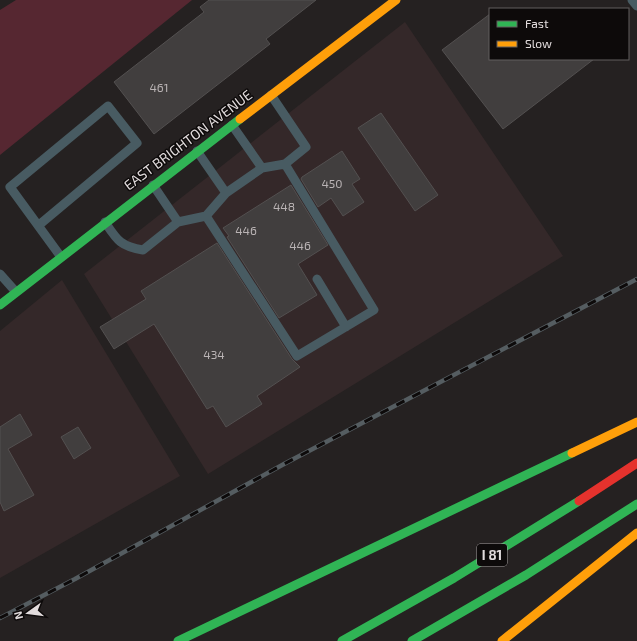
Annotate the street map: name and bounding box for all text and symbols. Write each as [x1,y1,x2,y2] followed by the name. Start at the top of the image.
[489,8,629,60] legend
[525,16,549,30] text: Fast
[525,36,552,50] text: Slow
[149,80,169,94] house number: 461
[120,86,255,193] street label: EAST BRIGHTON AVENUE
[321,176,343,190] house number: 450
[273,199,295,213] house number: 448
[235,223,257,237] house number: 446
[289,238,311,252] house number: 446
[203,347,225,361] house number: 434
[477,544,507,566] road number: I 81
[8,593,48,633] north arrow
[11,610,25,621] text: N

